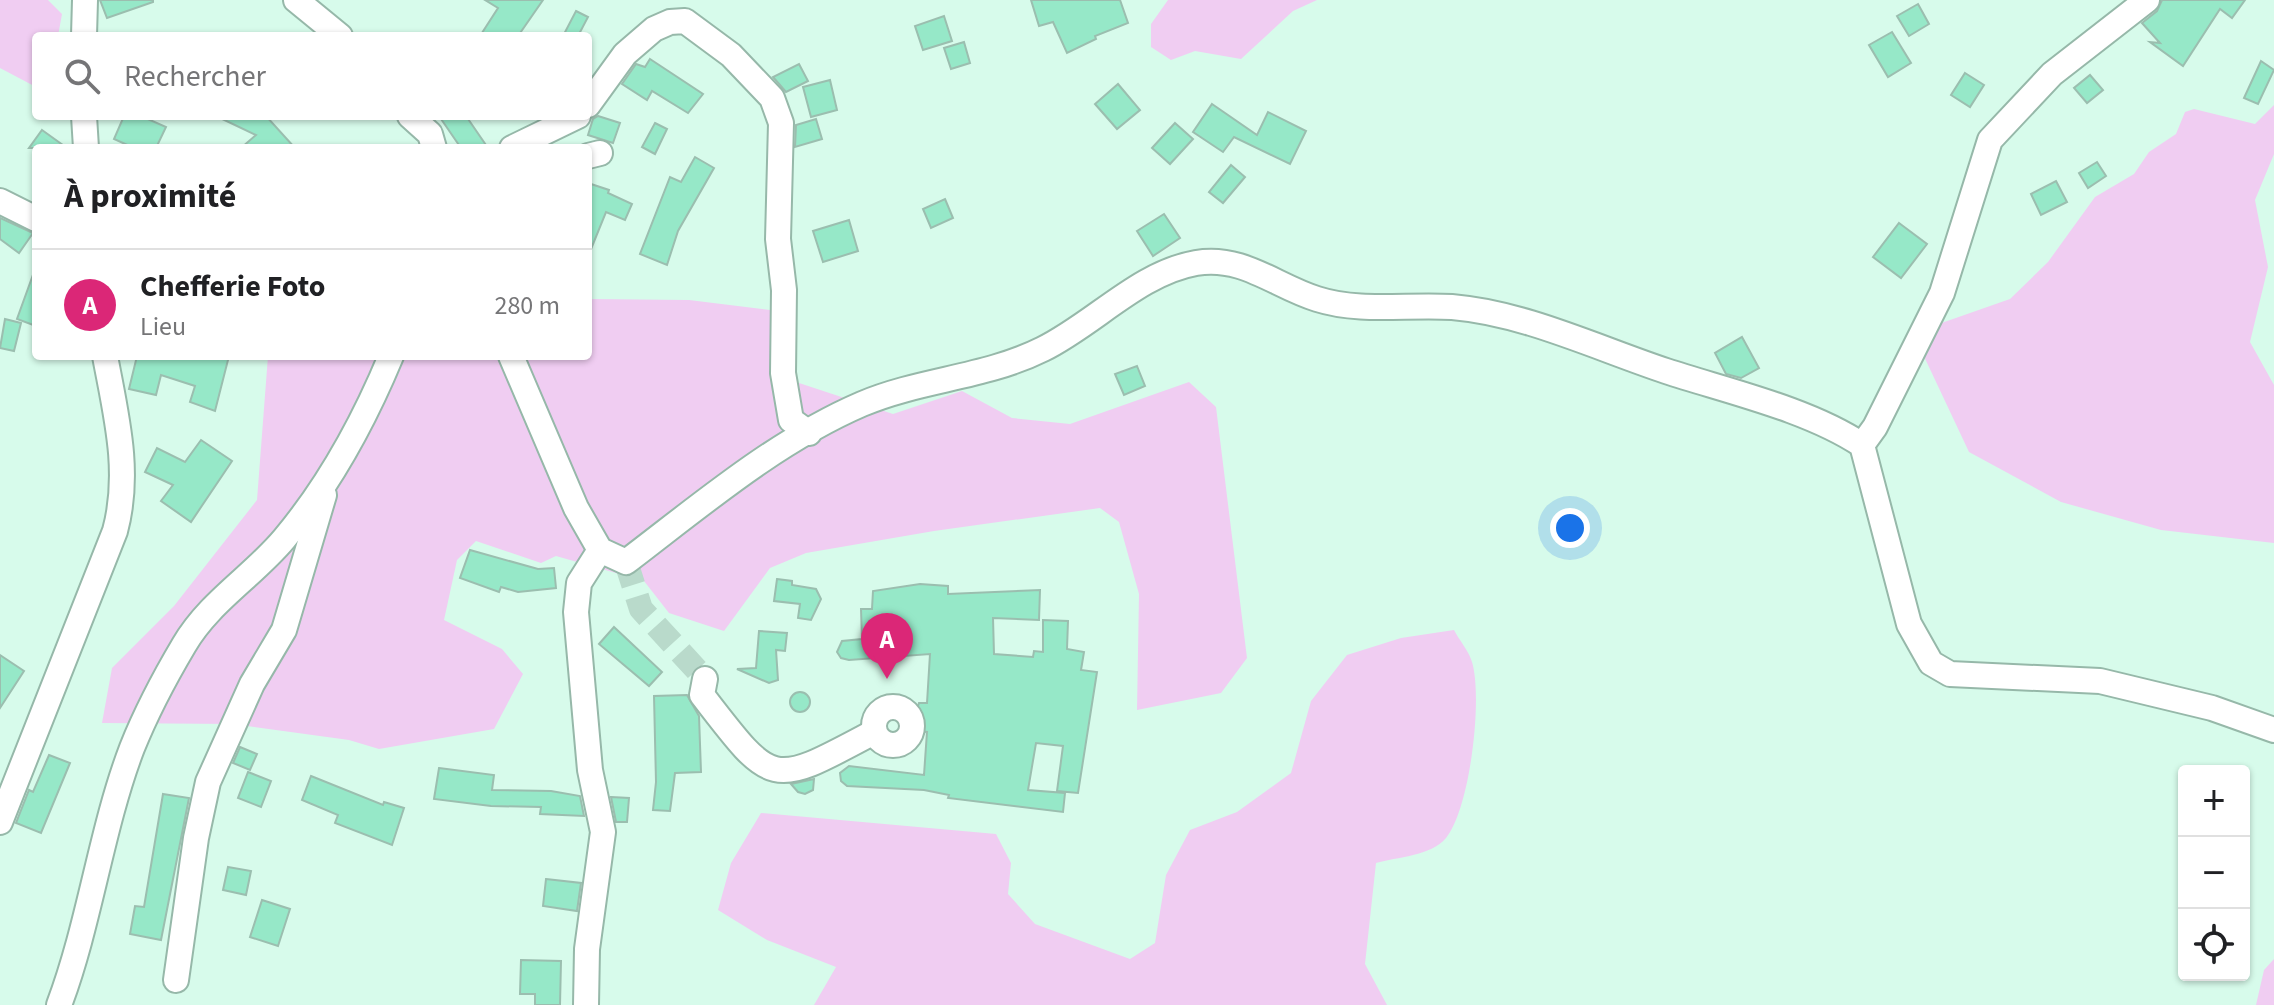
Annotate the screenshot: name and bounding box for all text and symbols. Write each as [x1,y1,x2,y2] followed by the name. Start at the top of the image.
[32,32,592,120] search box
[60,54,104,98] icon: search
[124,55,266,98] text: Rechercher
[64,172,236,221] text: À proximité
[140,265,325,308] text: Chefferie Foto
[83,287,97,324] text: A
[494,287,560,324] text: 280 m
[140,308,186,345] text: Lieu
[1550,508,1590,548] your location
[861,613,913,679] pin: A
[2178,765,2250,981] map controls
[2178,765,2250,837] button: +
[2178,837,2250,909] button: −
[2178,909,2250,981] button: locate

